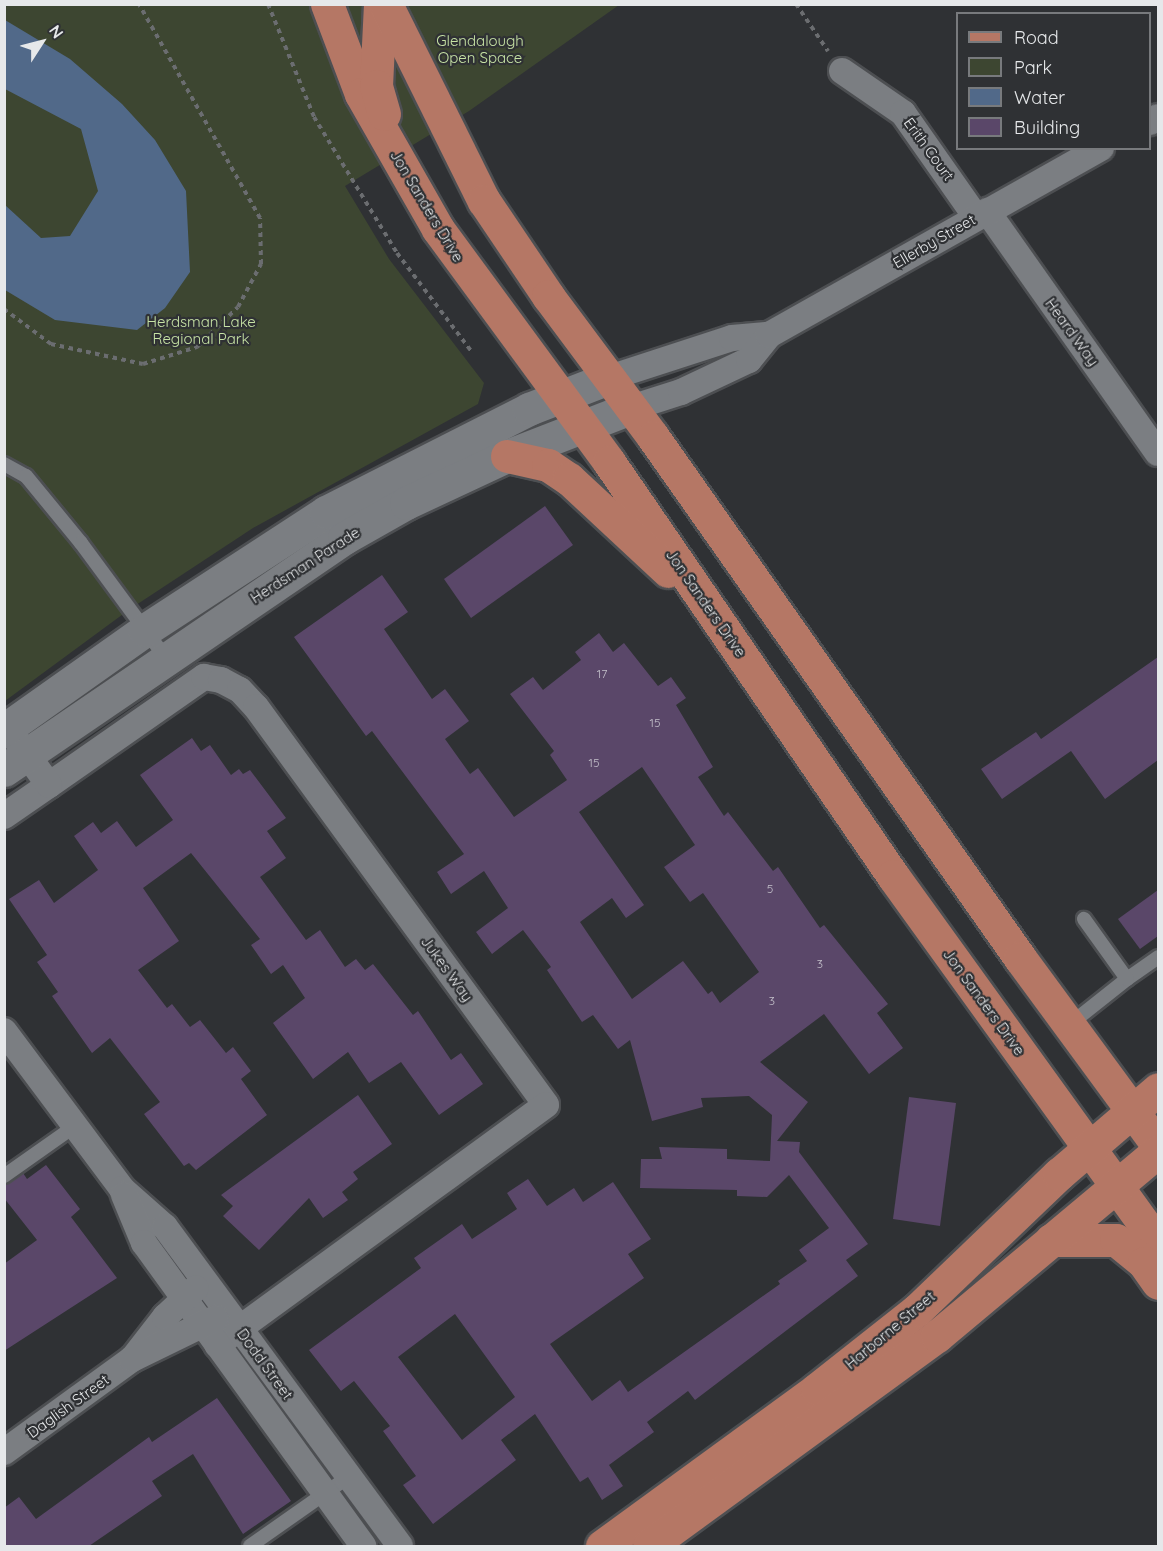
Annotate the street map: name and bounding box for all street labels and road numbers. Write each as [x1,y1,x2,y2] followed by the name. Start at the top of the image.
[900,114,958,184] street label: Erith Court
[387,147,467,265] street label: Jon Sanders Drive
[890,210,978,272] street label: Ellerby Street
[1041,295,1103,369] street label: Heard Way
[247,523,363,607] street label: Herdsman Parade
[662,546,750,660] street label: Jon Sanders Drive
[417,933,477,1005] street label: Jukes Way
[939,945,1029,1059] street label: Jon Sanders Drive
[841,1287,939,1373] street label: Harborne Street
[233,1325,297,1403] street label: Dodd Street
[24,1370,112,1442] street label: Daglish Street

